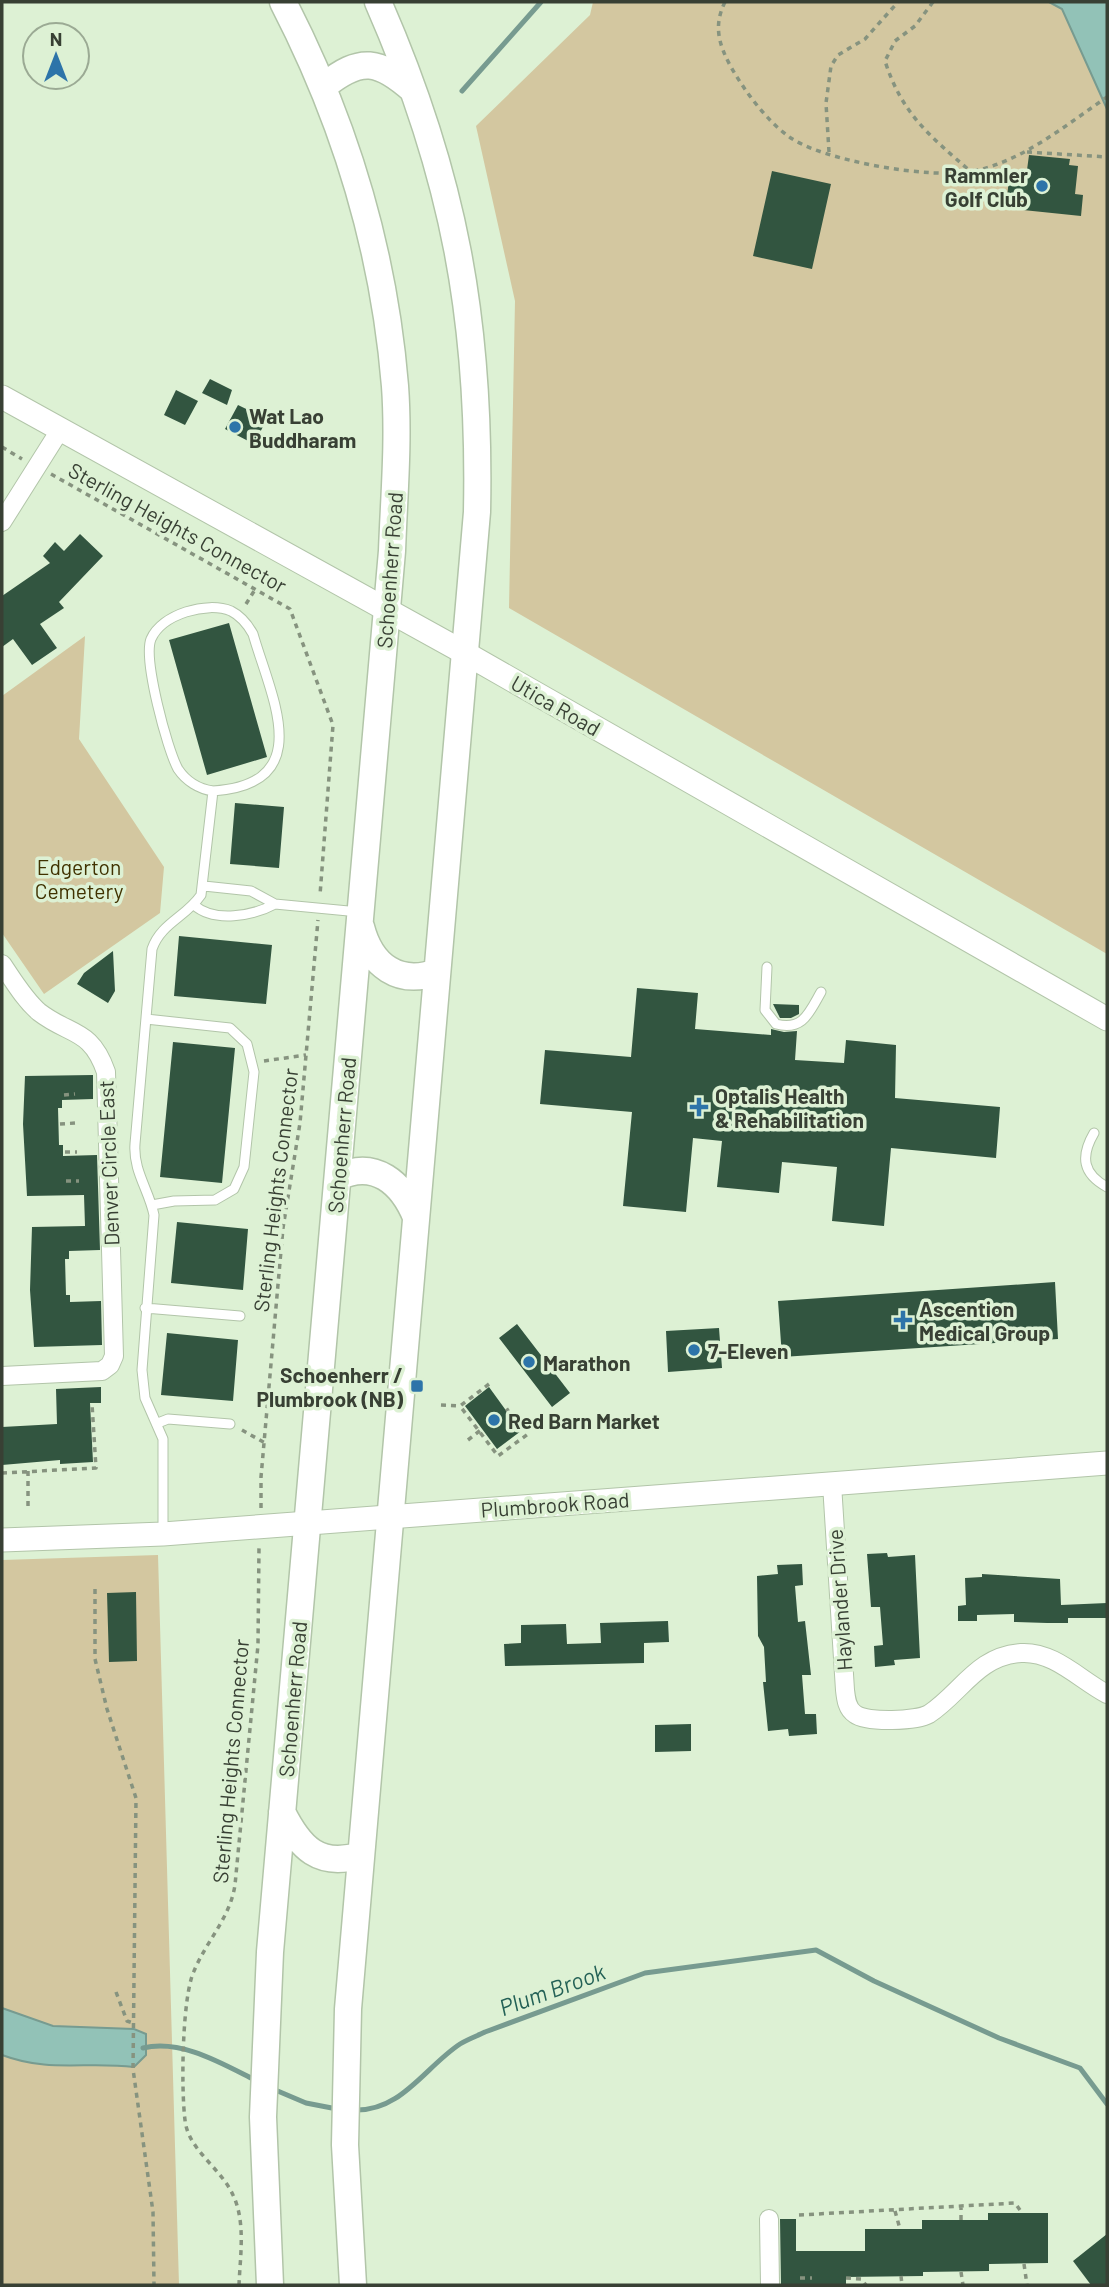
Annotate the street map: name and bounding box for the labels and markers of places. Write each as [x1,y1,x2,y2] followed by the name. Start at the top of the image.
[944,162,1028,211] place label: Rammler Golf Club
[1034,178,1050,194] marker: Rammler Golf Club
[249,403,356,452] place label: Wat Lao Buddharam
[227,419,243,435] marker: Wat Lao Buddharam
[715,1083,864,1132] place label: Optalis Health & Rehabilitation
[689,1097,709,1117] marker: Optalis Health & Rehabilitation
[919,1296,1050,1345] place label: Ascention Medical Group
[893,1310,913,1330] marker: Ascention Medical Group
[708,1338,788,1363] place label: 7-Eleven
[686,1342,702,1358] marker: 7-Eleven
[543,1350,630,1375] place label: Marathon
[521,1354,537,1370] marker: Marathon
[257,1362,404,1411] place label: Schoenherr / Plumbrook (NB)
[409,1378,425,1394] marker: Schoenherr / Plumbrook (NB)
[508,1408,660,1433] place label: Red Barn Market
[486,1412,502,1428] marker: Red Barn Market

